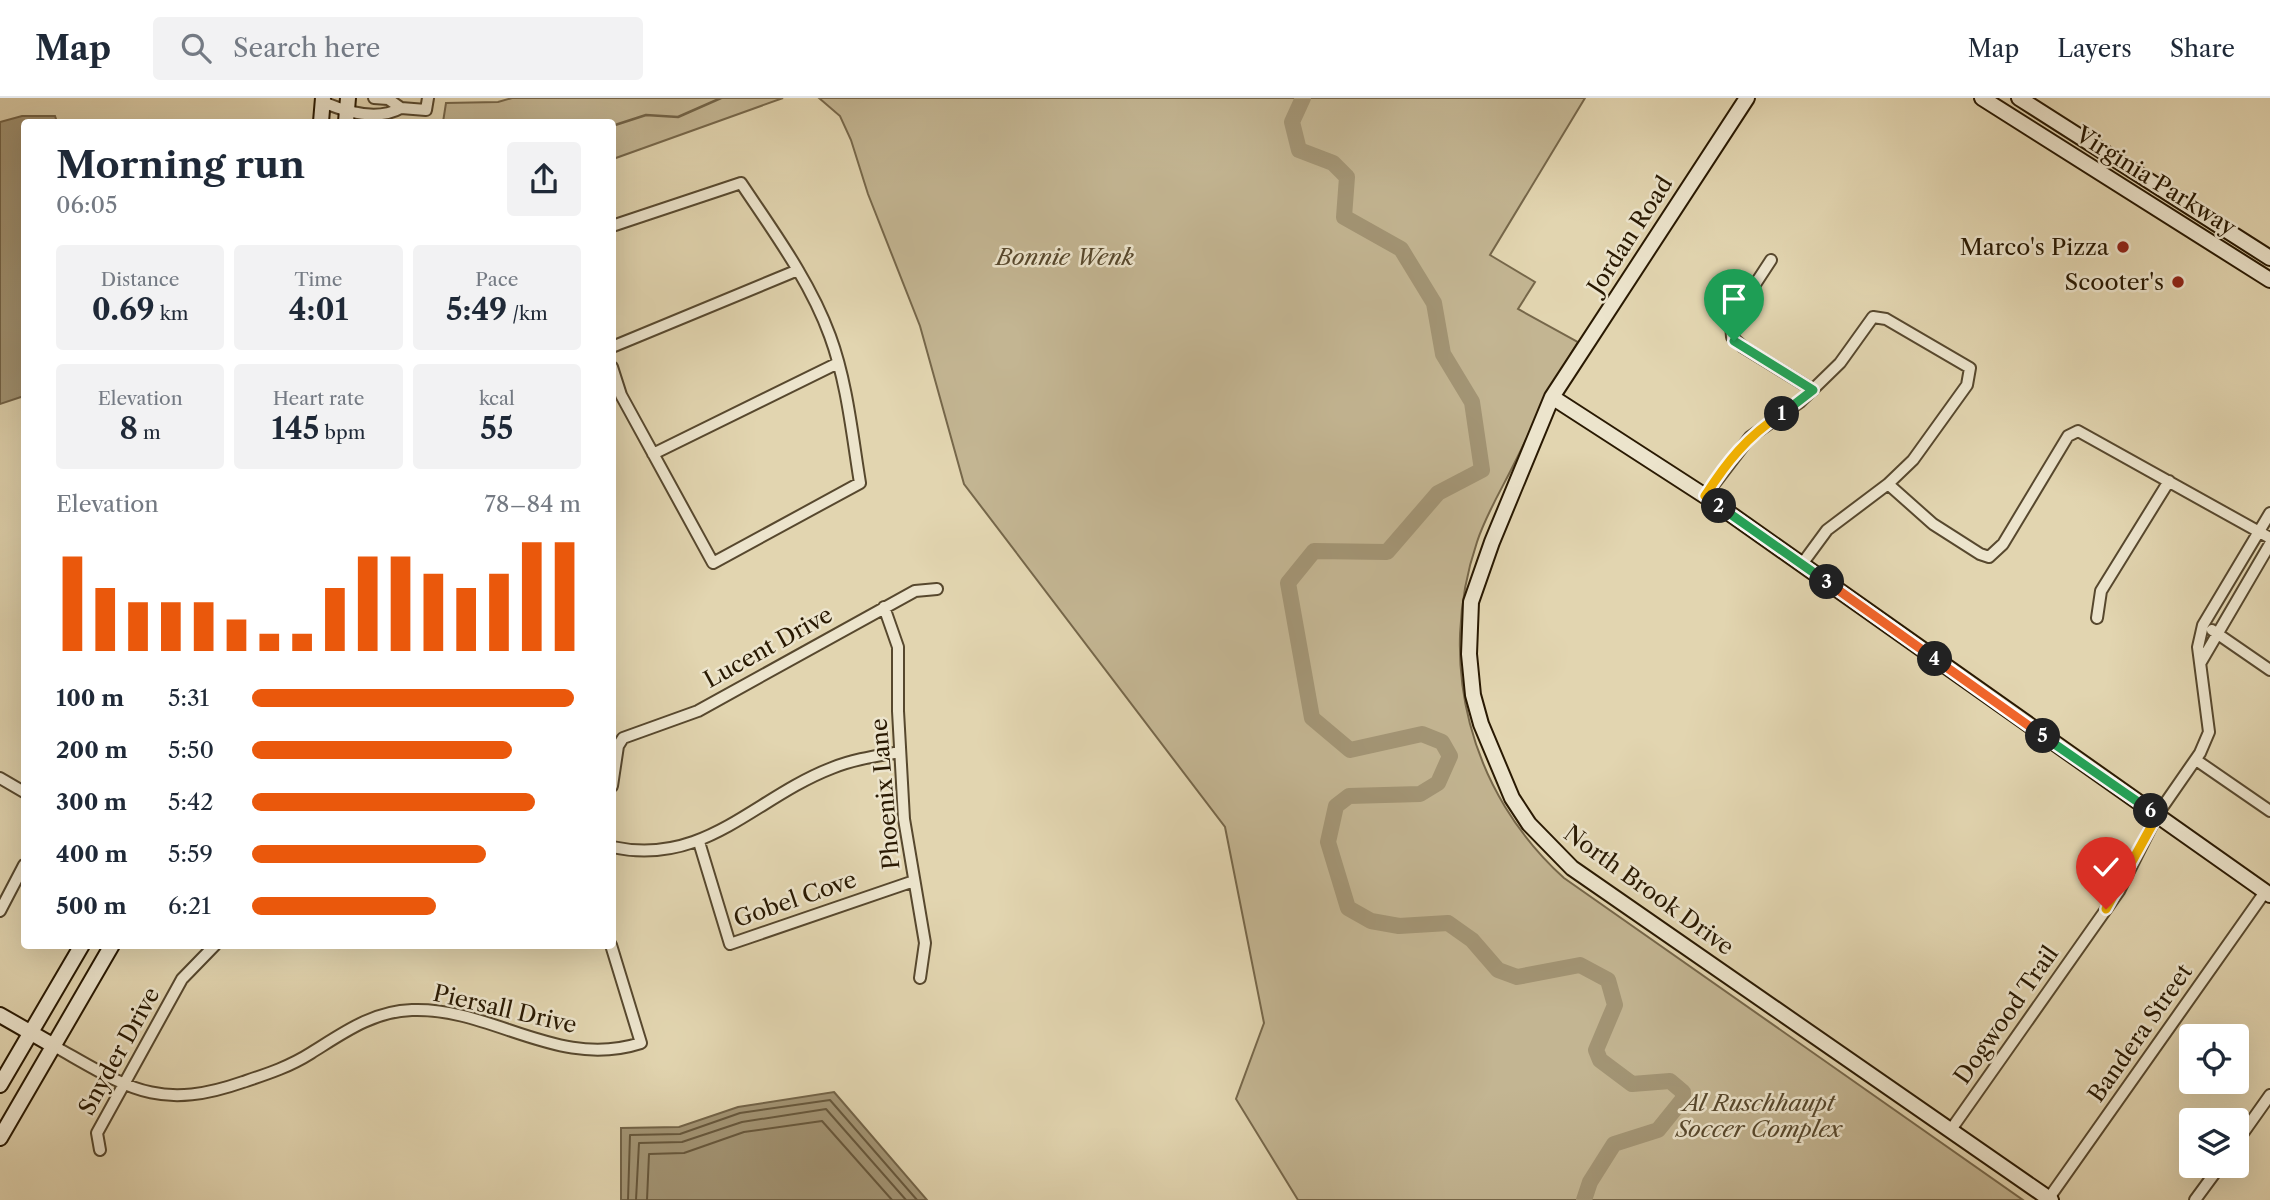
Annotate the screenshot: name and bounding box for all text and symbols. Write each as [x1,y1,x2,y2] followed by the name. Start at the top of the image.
[153,17,643,80] search box
[35,28,111,69] text: Map
[177,29,215,67] icon: search
[233,32,380,64] text: Search here
[1968,34,2019,63] text: Map
[2057,34,2132,63] text: Layers
[2170,34,2235,63] text: Share
[2070,120,2242,242] street label: Virginia Parkway
[56,141,305,188] text: Morning run
[507,142,581,216] button: share
[1580,171,1678,302] street label: Jordan Road
[56,191,118,219] text: 06:05
[1960,233,2110,261] place label: Marco's Pizza
[2115,239,2131,255] marker: Marco's Pizza
[994,243,1134,271] park label: Bonnie Wenk
[101,268,179,291] text: Distance
[294,268,343,291] text: Time
[475,268,518,291] text: Pace
[2064,268,2164,296] place label: Scooter's
[1704,269,1764,341] pin
[2170,274,2186,290] marker: Scooter's
[1715,280,1753,318] icon: arrive
[92,291,155,328] text: 0.69
[289,291,348,328] text: 4:01
[446,291,507,328] text: 5:49
[155,302,188,325] text: km
[507,302,548,325] text: /km
[98,387,183,410] text: Elevation
[273,387,364,410] text: Heart rate
[479,387,515,410] text: kcal
[1764,396,1800,432] pin: 1
[1777,402,1786,425] text: 1
[120,410,138,447] text: 8
[272,410,319,447] text: 145
[480,410,513,447] text: 55
[138,421,161,444] text: m
[319,421,365,444] text: bpm
[1702,488,1736,524] pin: 2
[56,490,159,518] text: Elevation
[484,490,581,518] text: 78–84 m
[1713,494,1724,517] text: 2
[1810,564,1844,600] pin: 3
[1821,570,1832,593] text: 3
[699,600,837,694] street label: Lucent Drive
[1918,642,1952,676] pin: 4
[1929,647,1940,670] text: 4
[56,684,124,712] text: 100 m
[168,684,209,712] text: 5:31
[864,717,906,871] street label: Phoenix Lane
[2025,718,2060,754] pin: 5
[2037,724,2048,747] text: 5
[56,736,128,764] text: 200 m
[168,736,214,764] text: 5:50
[56,788,127,816] text: 300 m
[168,788,213,816] text: 5:42
[2134,794,2168,828] pin: 6
[2145,799,2156,822] text: 6
[1559,819,1739,961] street label: North Brook Drive
[2076,837,2136,909] pin
[56,840,128,868] text: 400 m
[168,840,213,868] text: 5:59
[2087,848,2125,886] icon: check
[730,865,860,933] street label: Gobel Cove
[56,892,127,920] text: 500 m
[168,892,211,920] text: 6:21
[1948,940,2064,1090] street label: Dogwood Trail
[2082,959,2198,1107] street label: Bandera Street
[430,979,580,1039] street label: Piersall Drive
[72,982,166,1120] street label: Snyder Drive
[2179,1024,2249,1178] map controls
[2179,1024,2249,1094] button: locate
[1674,1089,1844,1143] park label: Al Ruschhaupt Soccer Complex
[2179,1108,2249,1178] button: layers

